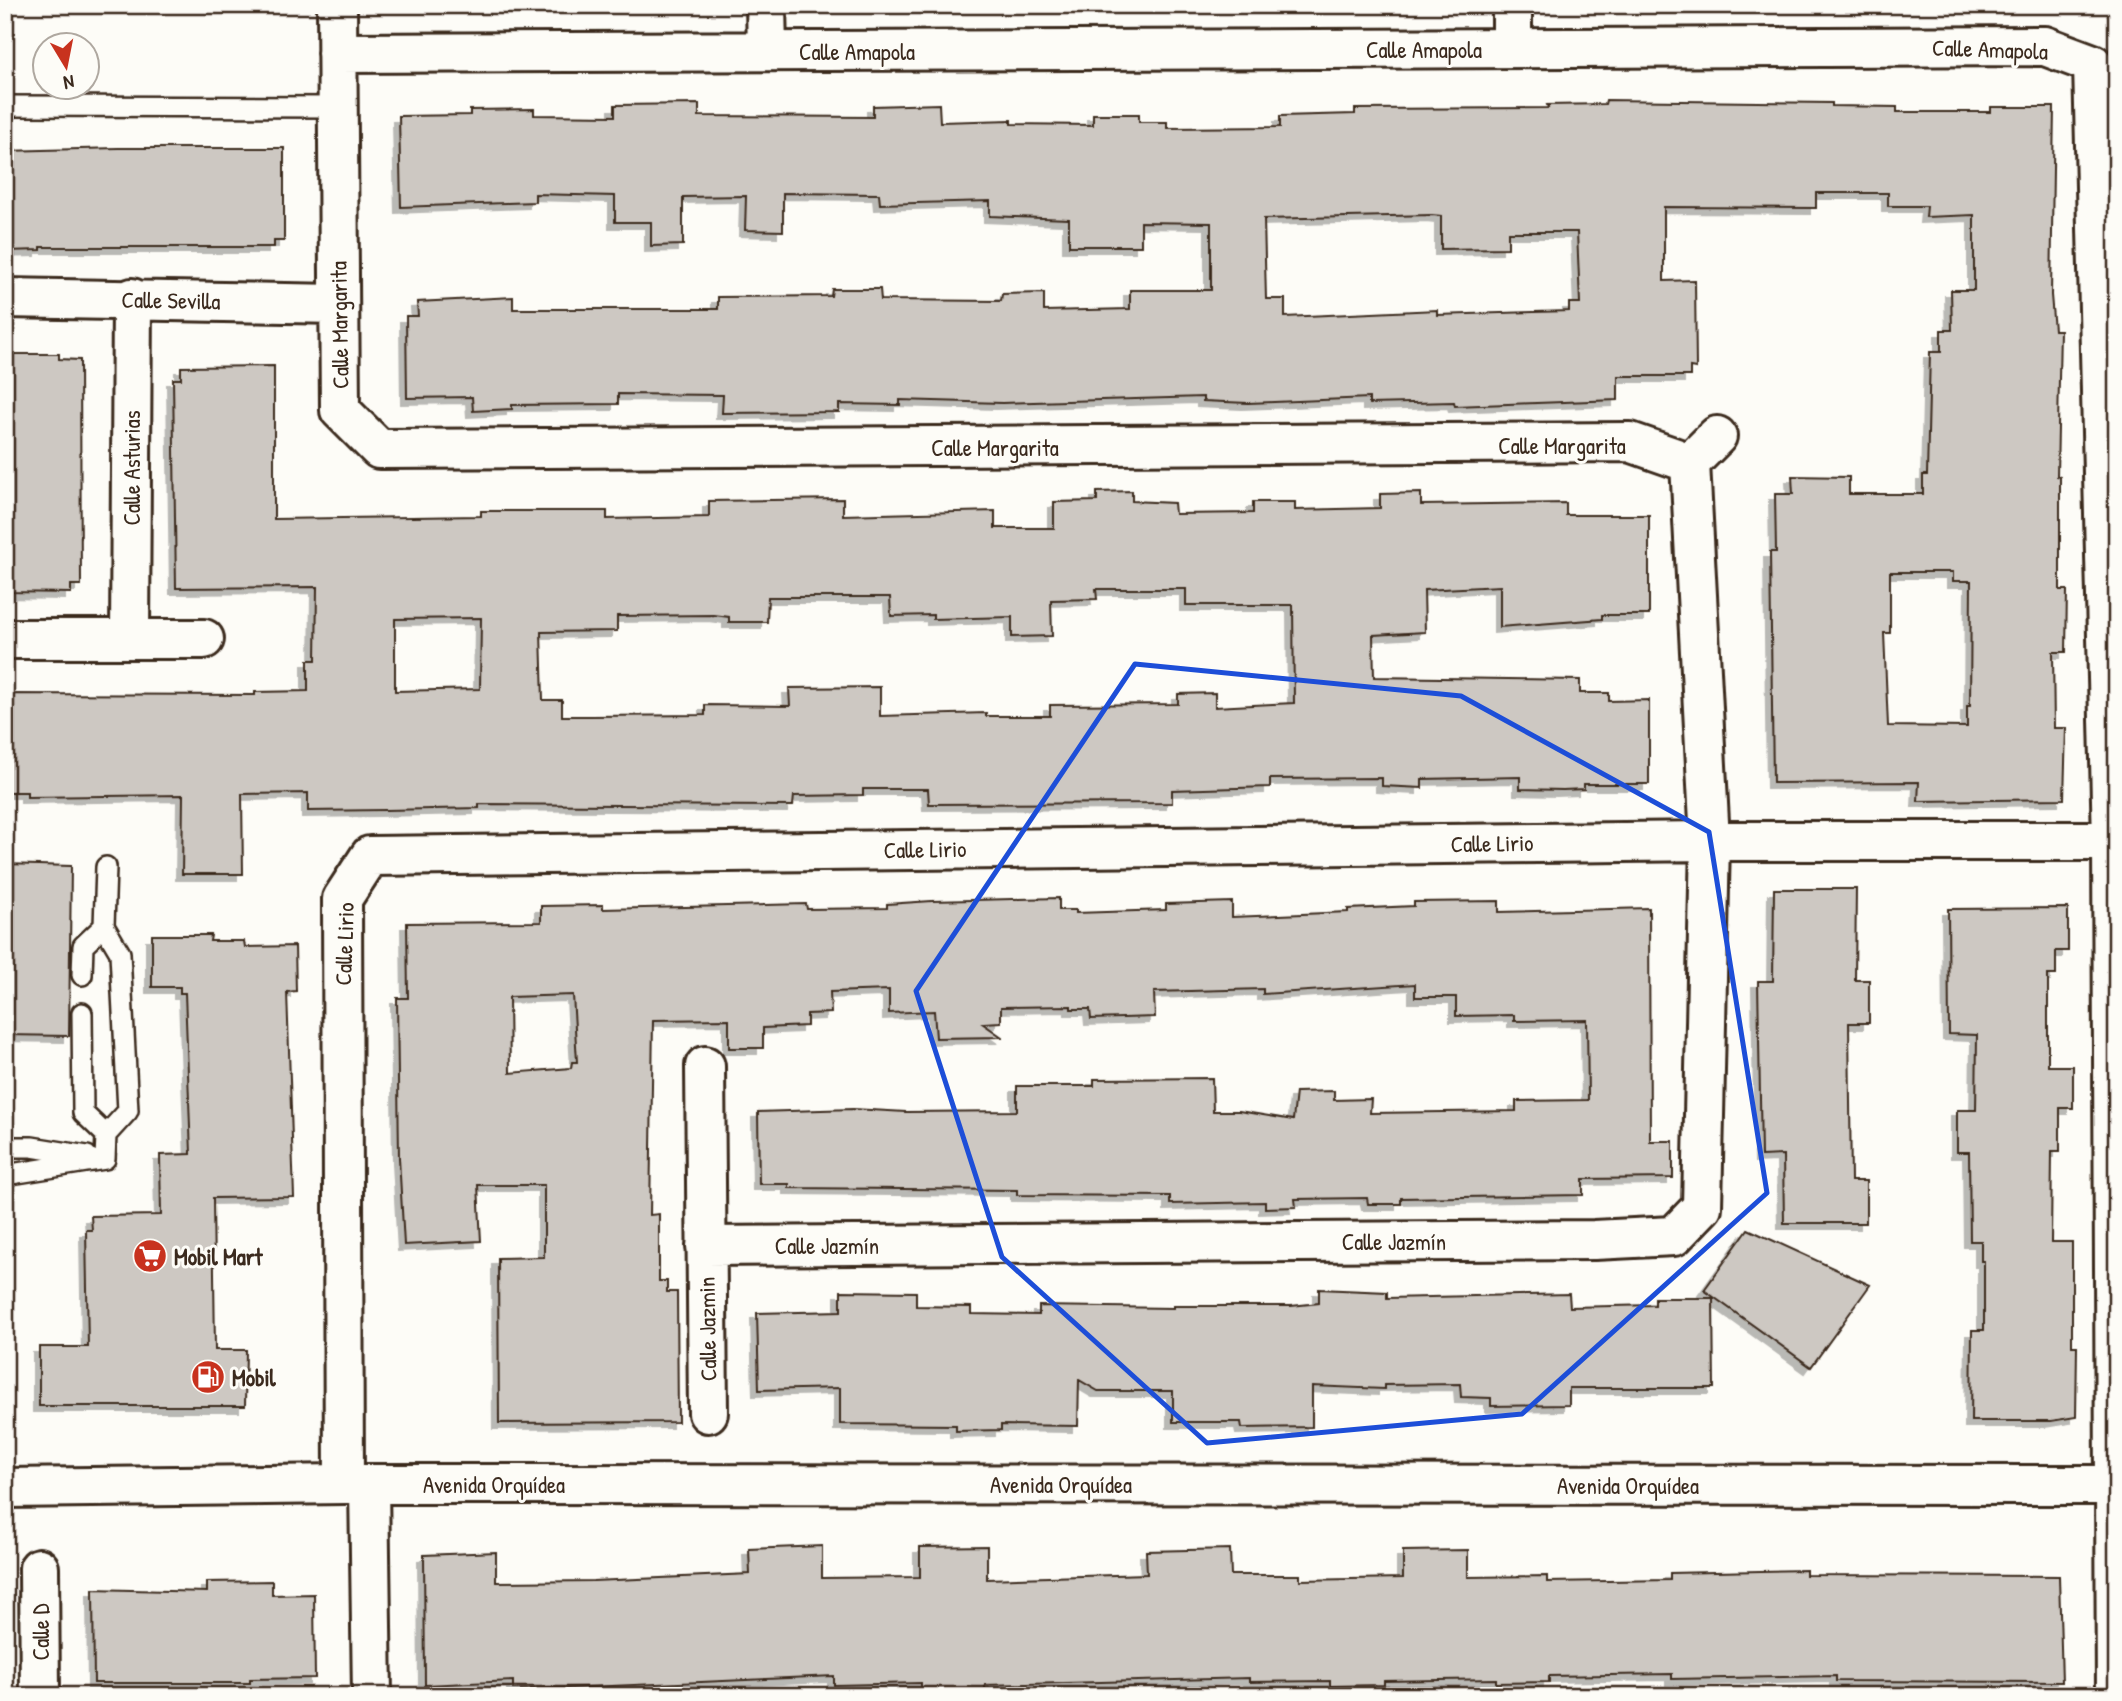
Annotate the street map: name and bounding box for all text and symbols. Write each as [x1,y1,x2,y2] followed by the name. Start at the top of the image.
[1931,31,2049,67] street label: Calle Amapola
[32,32,102,102] north arrow
[1366,34,1482,65] street label: Calle Amapola
[799,36,915,67] street label: Calle Amapola
[62,69,76,96] text: N
[322,261,356,389] street label: Calle Margarita
[121,284,221,316] street label: Calle Sevilla
[116,410,147,526] street label: Calle Asturias
[1498,430,1626,461] street label: Calle Margarita
[931,432,1059,463] street label: Calle Margarita
[1450,827,1534,859] street label: Calle Lirio
[883,833,967,865] street label: Calle Lirio
[327,902,361,986] street label: Calle Lirio
[1342,1226,1446,1257] street label: Calle Jazmín
[775,1230,879,1261] street label: Calle Jazmín
[131,1237,169,1275] supermarket icon: Mobil Mart
[174,1241,264,1272] place label: Mobil Mart
[691,1276,723,1382] street label: Calle Jazmin
[189,1358,227,1396] fuel station icon: Mobil
[232,1362,277,1393] place label: Mobil
[423,1469,565,1500] street label: Avenida Orquídea
[990,1469,1132,1500] street label: Avenida Orquídea
[1557,1470,1699,1501] street label: Avenida Orquídea
[25,1603,56,1660] street label: Calle D

